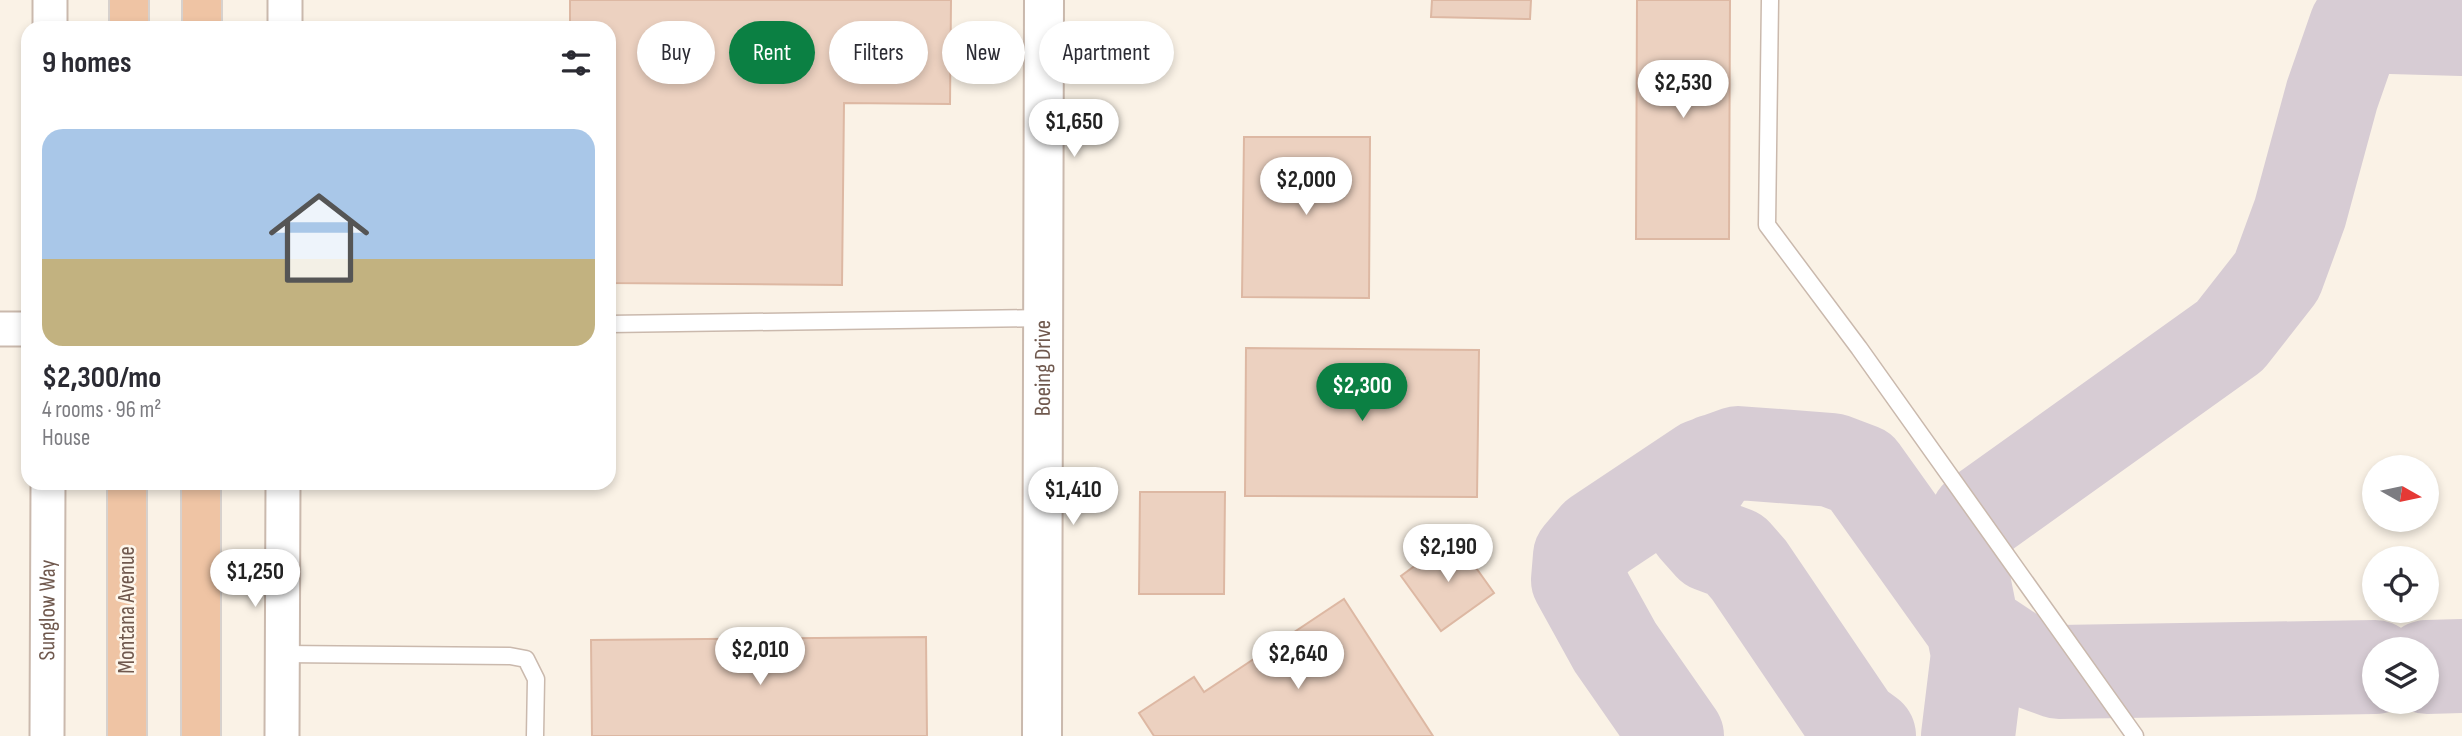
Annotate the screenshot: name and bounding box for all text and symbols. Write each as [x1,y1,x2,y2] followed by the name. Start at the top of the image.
[637,21,715,84] chip: Buy
[729,21,815,84] chip: Rent
[829,21,928,84] chip: Filters
[942,21,1025,84] chip: New
[1039,21,1174,84] chip: Apartment
[557,44,595,82] icon: filters
[42,45,132,81] text: 9 homes
[1626,60,1740,120] pin: $2,530
[1654,69,1712,97] text: $2,530
[1017,100,1131,159] pin: $1,650
[1045,108,1103,136] text: $1,650
[1249,158,1363,217] pin: $2,000
[1276,166,1336,194] text: $2,000
[256,175,382,301] icon: home
[1029,320,1057,416] street label: Boeing Drive
[42,360,161,396] text: $2,300/mo
[1305,364,1419,423] pin: $2,300
[1332,372,1392,400] text: $2,300
[42,396,161,424] text: 4 rooms · 96 m²
[42,424,90,452] text: House
[2362,455,2440,532] north arrow
[2362,455,2439,714] map controls
[1016,468,1130,527] pin: $1,410
[1044,476,1102,504] text: $1,410
[1391,524,1505,584] pin: $2,190
[1419,533,1477,561] text: $2,190
[113,546,141,674] street label: Montana Avenue
[2362,546,2439,623] button: locate
[198,550,312,609] pin: $1,250
[226,558,284,586] text: $1,250
[33,559,62,660] street label: Sunglow Way
[703,628,817,687] pin: $2,010
[1241,632,1355,691] pin: $2,640
[731,636,789,664] text: $2,010
[2362,637,2439,714] button: layers
[1268,640,1328,668] text: $2,640

